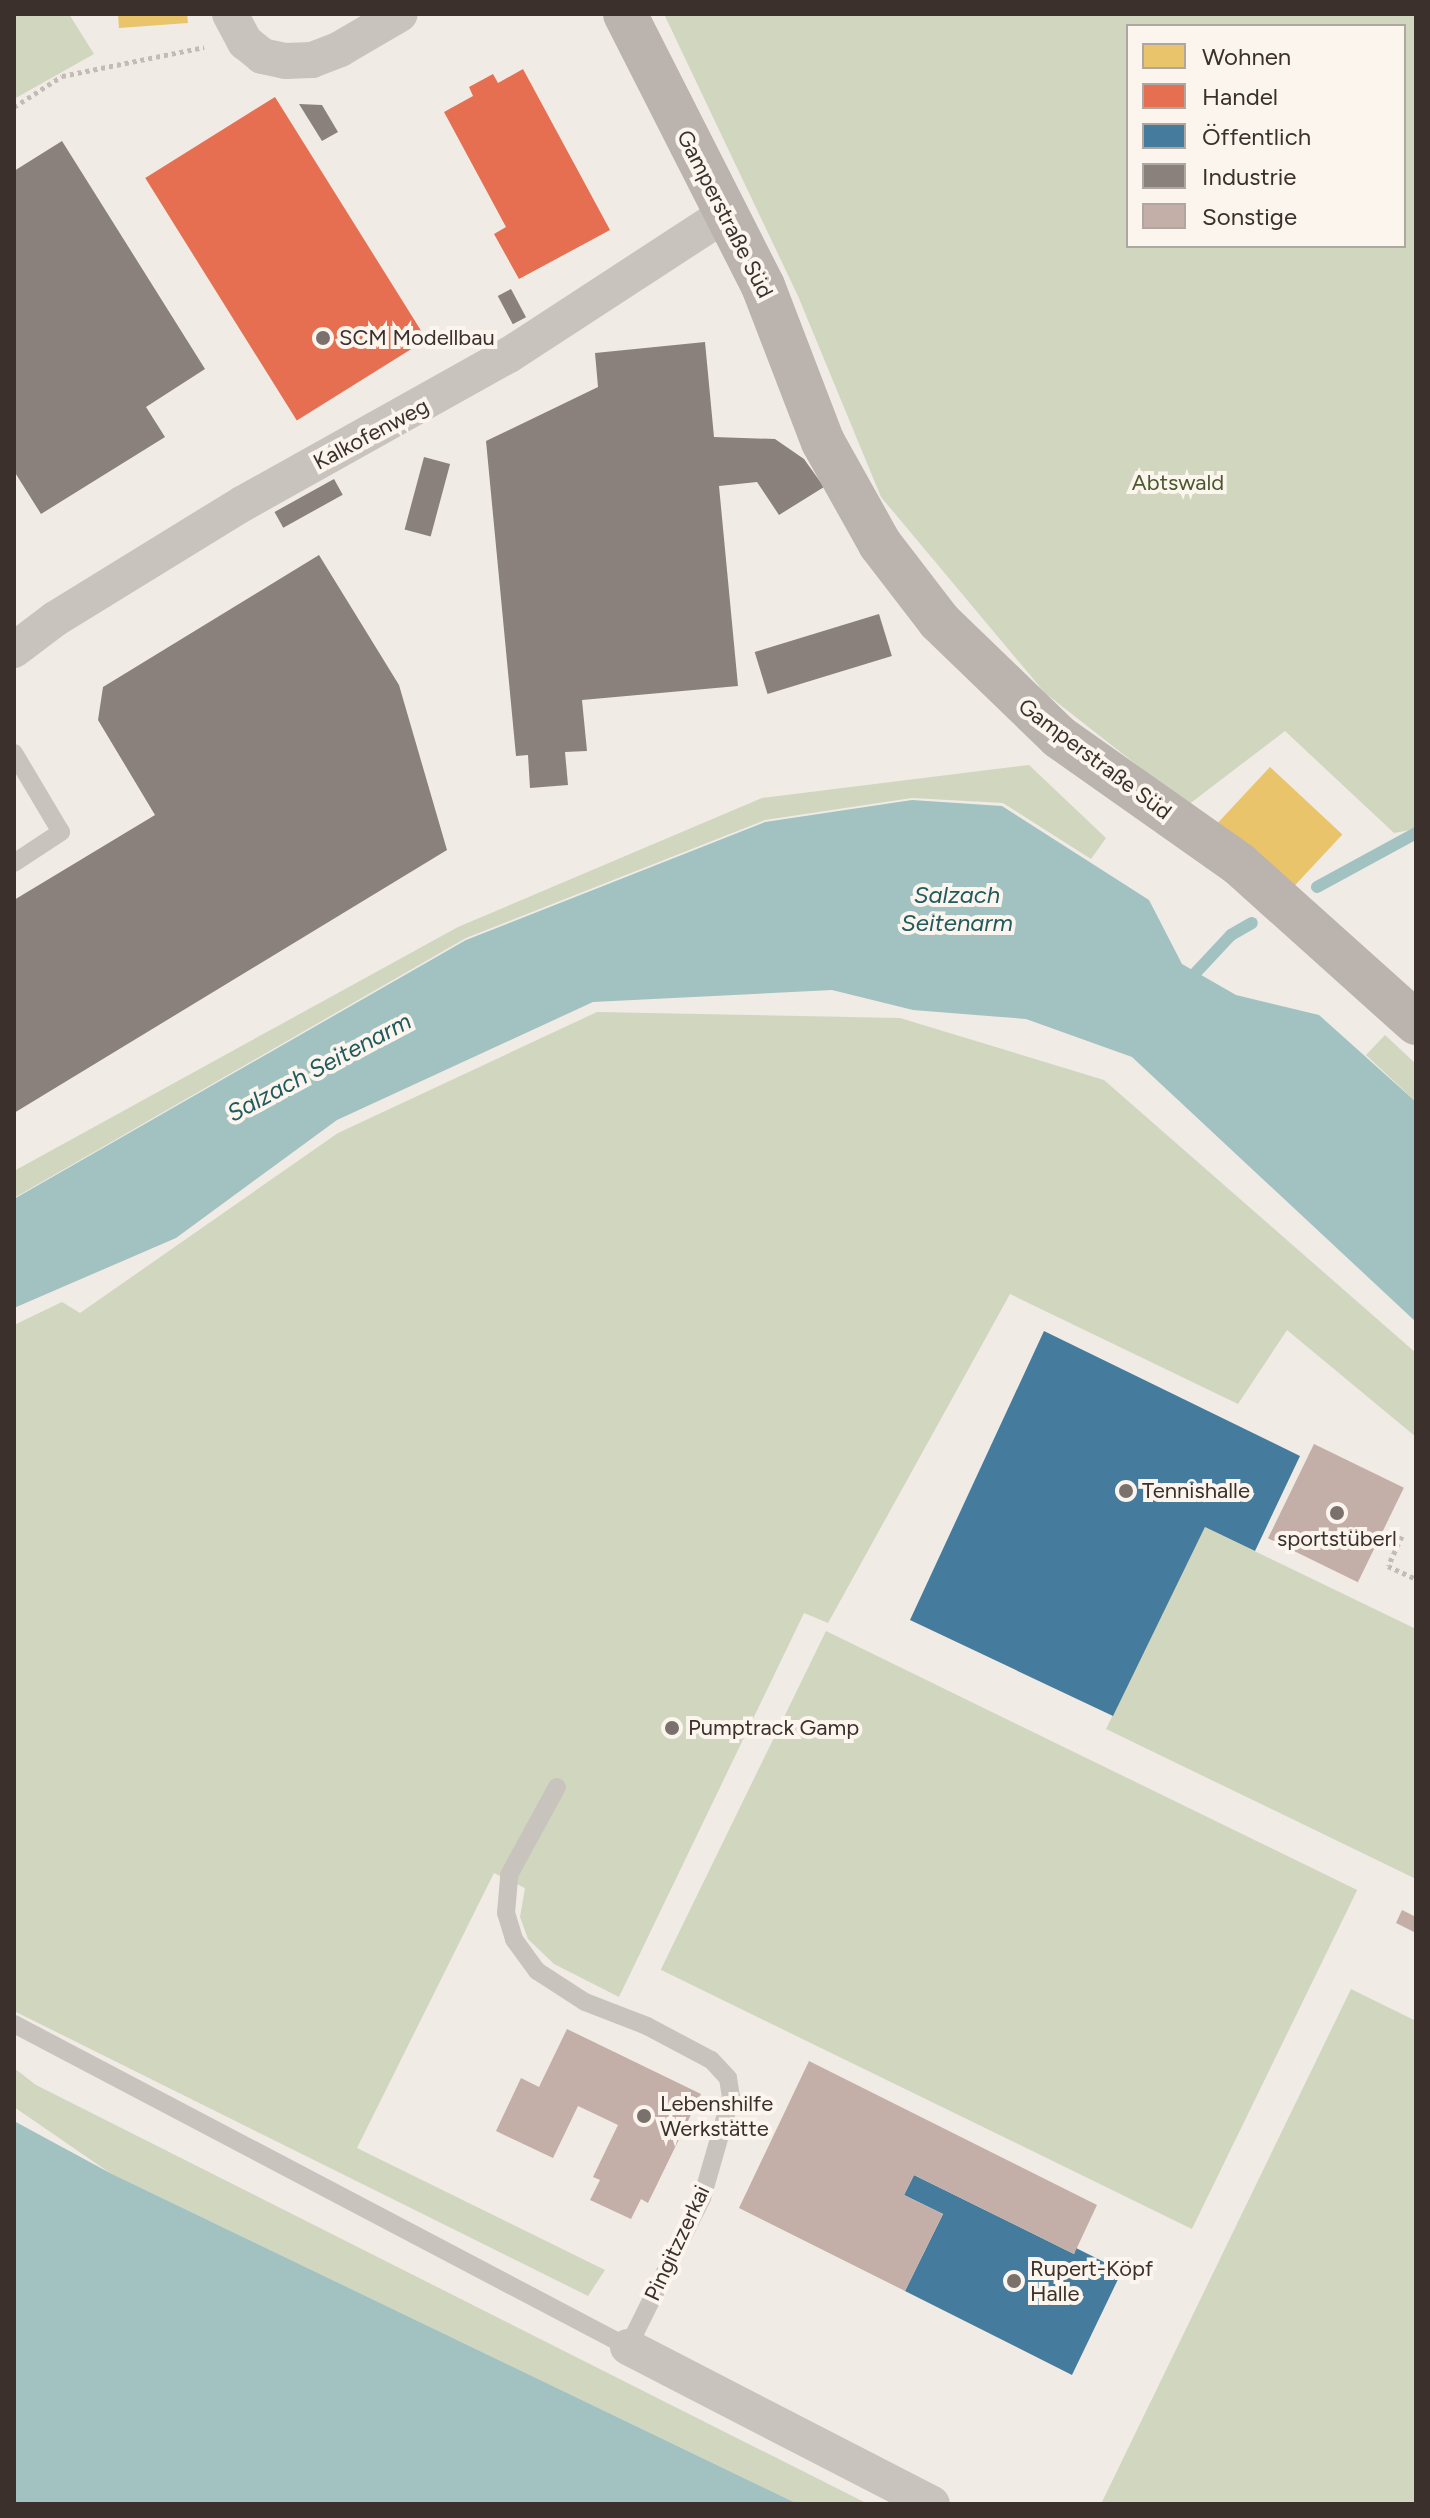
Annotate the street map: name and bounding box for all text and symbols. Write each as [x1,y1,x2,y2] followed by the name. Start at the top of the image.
[1126,24,1406,248] legend
[1202,42,1291,71] text: Wohnen
[1202,82,1278,111] text: Handel
[1202,122,1311,151] text: Öffentlich
[671,126,779,302] street label: Gamperstraße Süd
[1202,162,1296,191] text: Industrie
[1202,202,1297,231] text: Sonstige
[339,325,495,351] place label: SCM Modellbau
[314,329,332,347] marker: SCM Modellbau
[309,393,433,475] street label: Kalkofenweg
[1132,470,1224,496] park label: Abtswald
[1013,693,1177,825] street label: Gamperstraße Süd
[901,881,1013,937] water label: Salzach Seitenarm
[222,1006,416,1128] water label: Salzach Seitenarm
[1142,1478,1250,1504] place label: Tennishalle
[1117,1482,1135,1500] marker: Tennishalle
[1328,1504,1346,1522] marker: sportstüberl
[1277,1526,1397,1552] place label: sportstüberl
[688,1715,859,1741] place label: Pumptrack Gamp
[663,1719,681,1737] marker: Pumptrack Gamp
[660,2090,773,2142] place label: Lebenshilfe Werkstätte
[635,2107,653,2125] marker: Lebenshilfe Werkstätte
[639,2181,715,2305] street label: Pingitzzerkai
[1030,2255,1153,2306] place label: Rupert-Köpf Halle
[1005,2272,1023,2290] marker: Rupert-Köpf Halle

